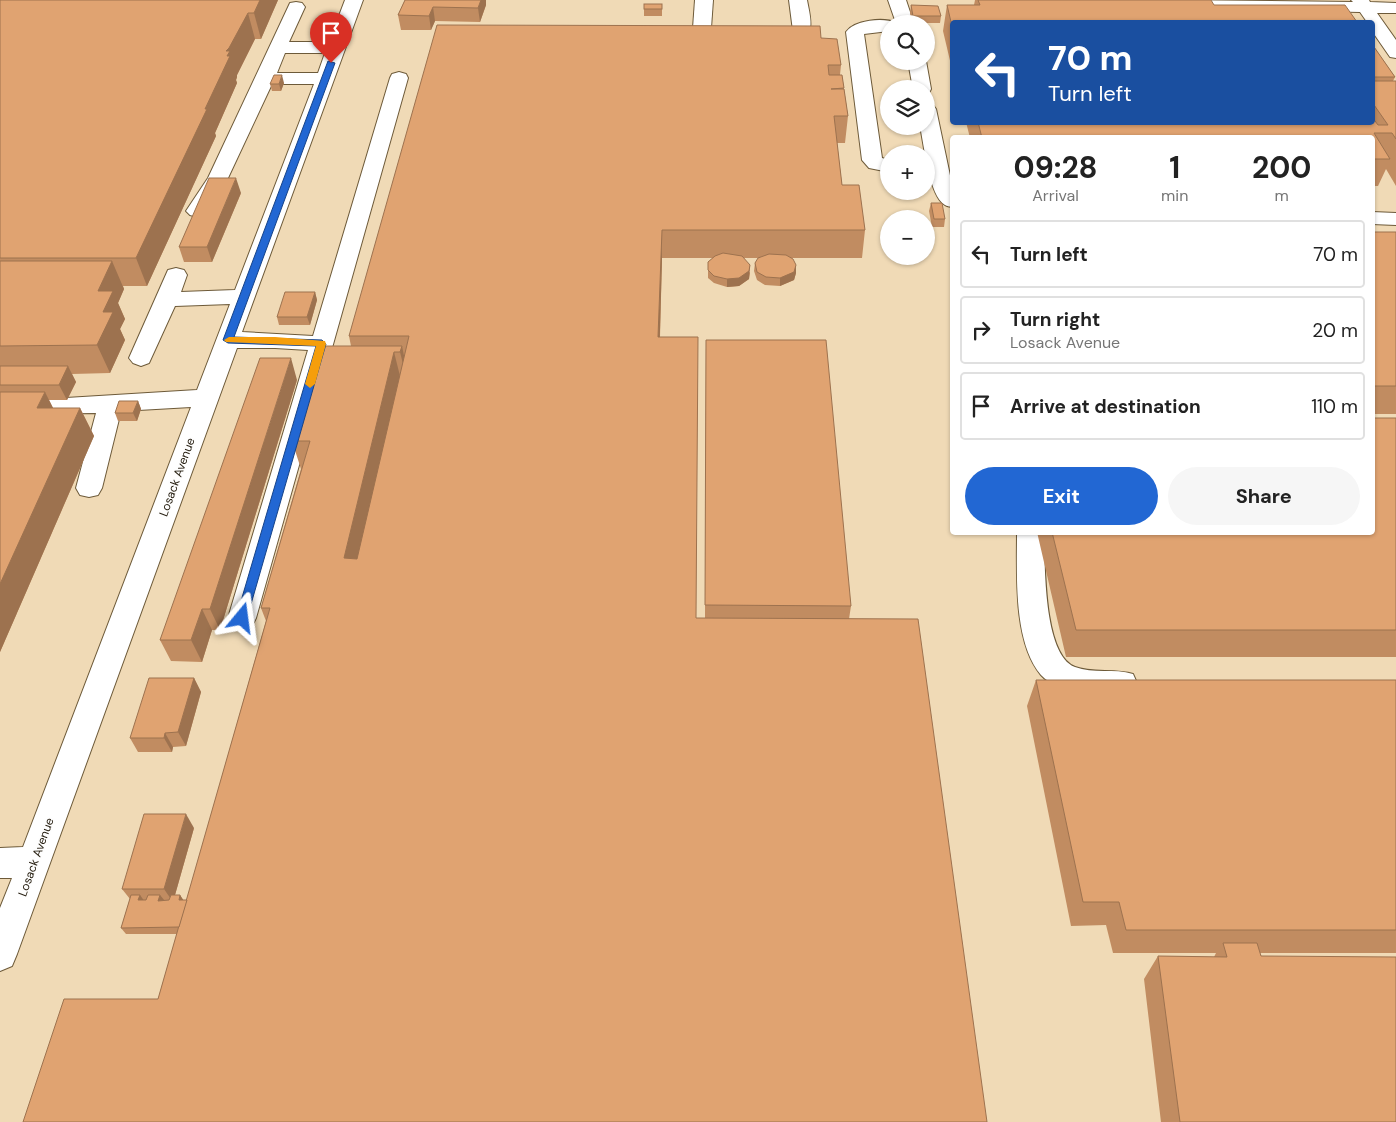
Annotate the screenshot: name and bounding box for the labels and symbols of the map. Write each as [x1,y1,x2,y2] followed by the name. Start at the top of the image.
[310,12,352,63] pin
[155,435,199,519] street label: Losack Avenue
[215,591,267,643] position arrow
[14,815,58,899] street label: Losack Avenue

